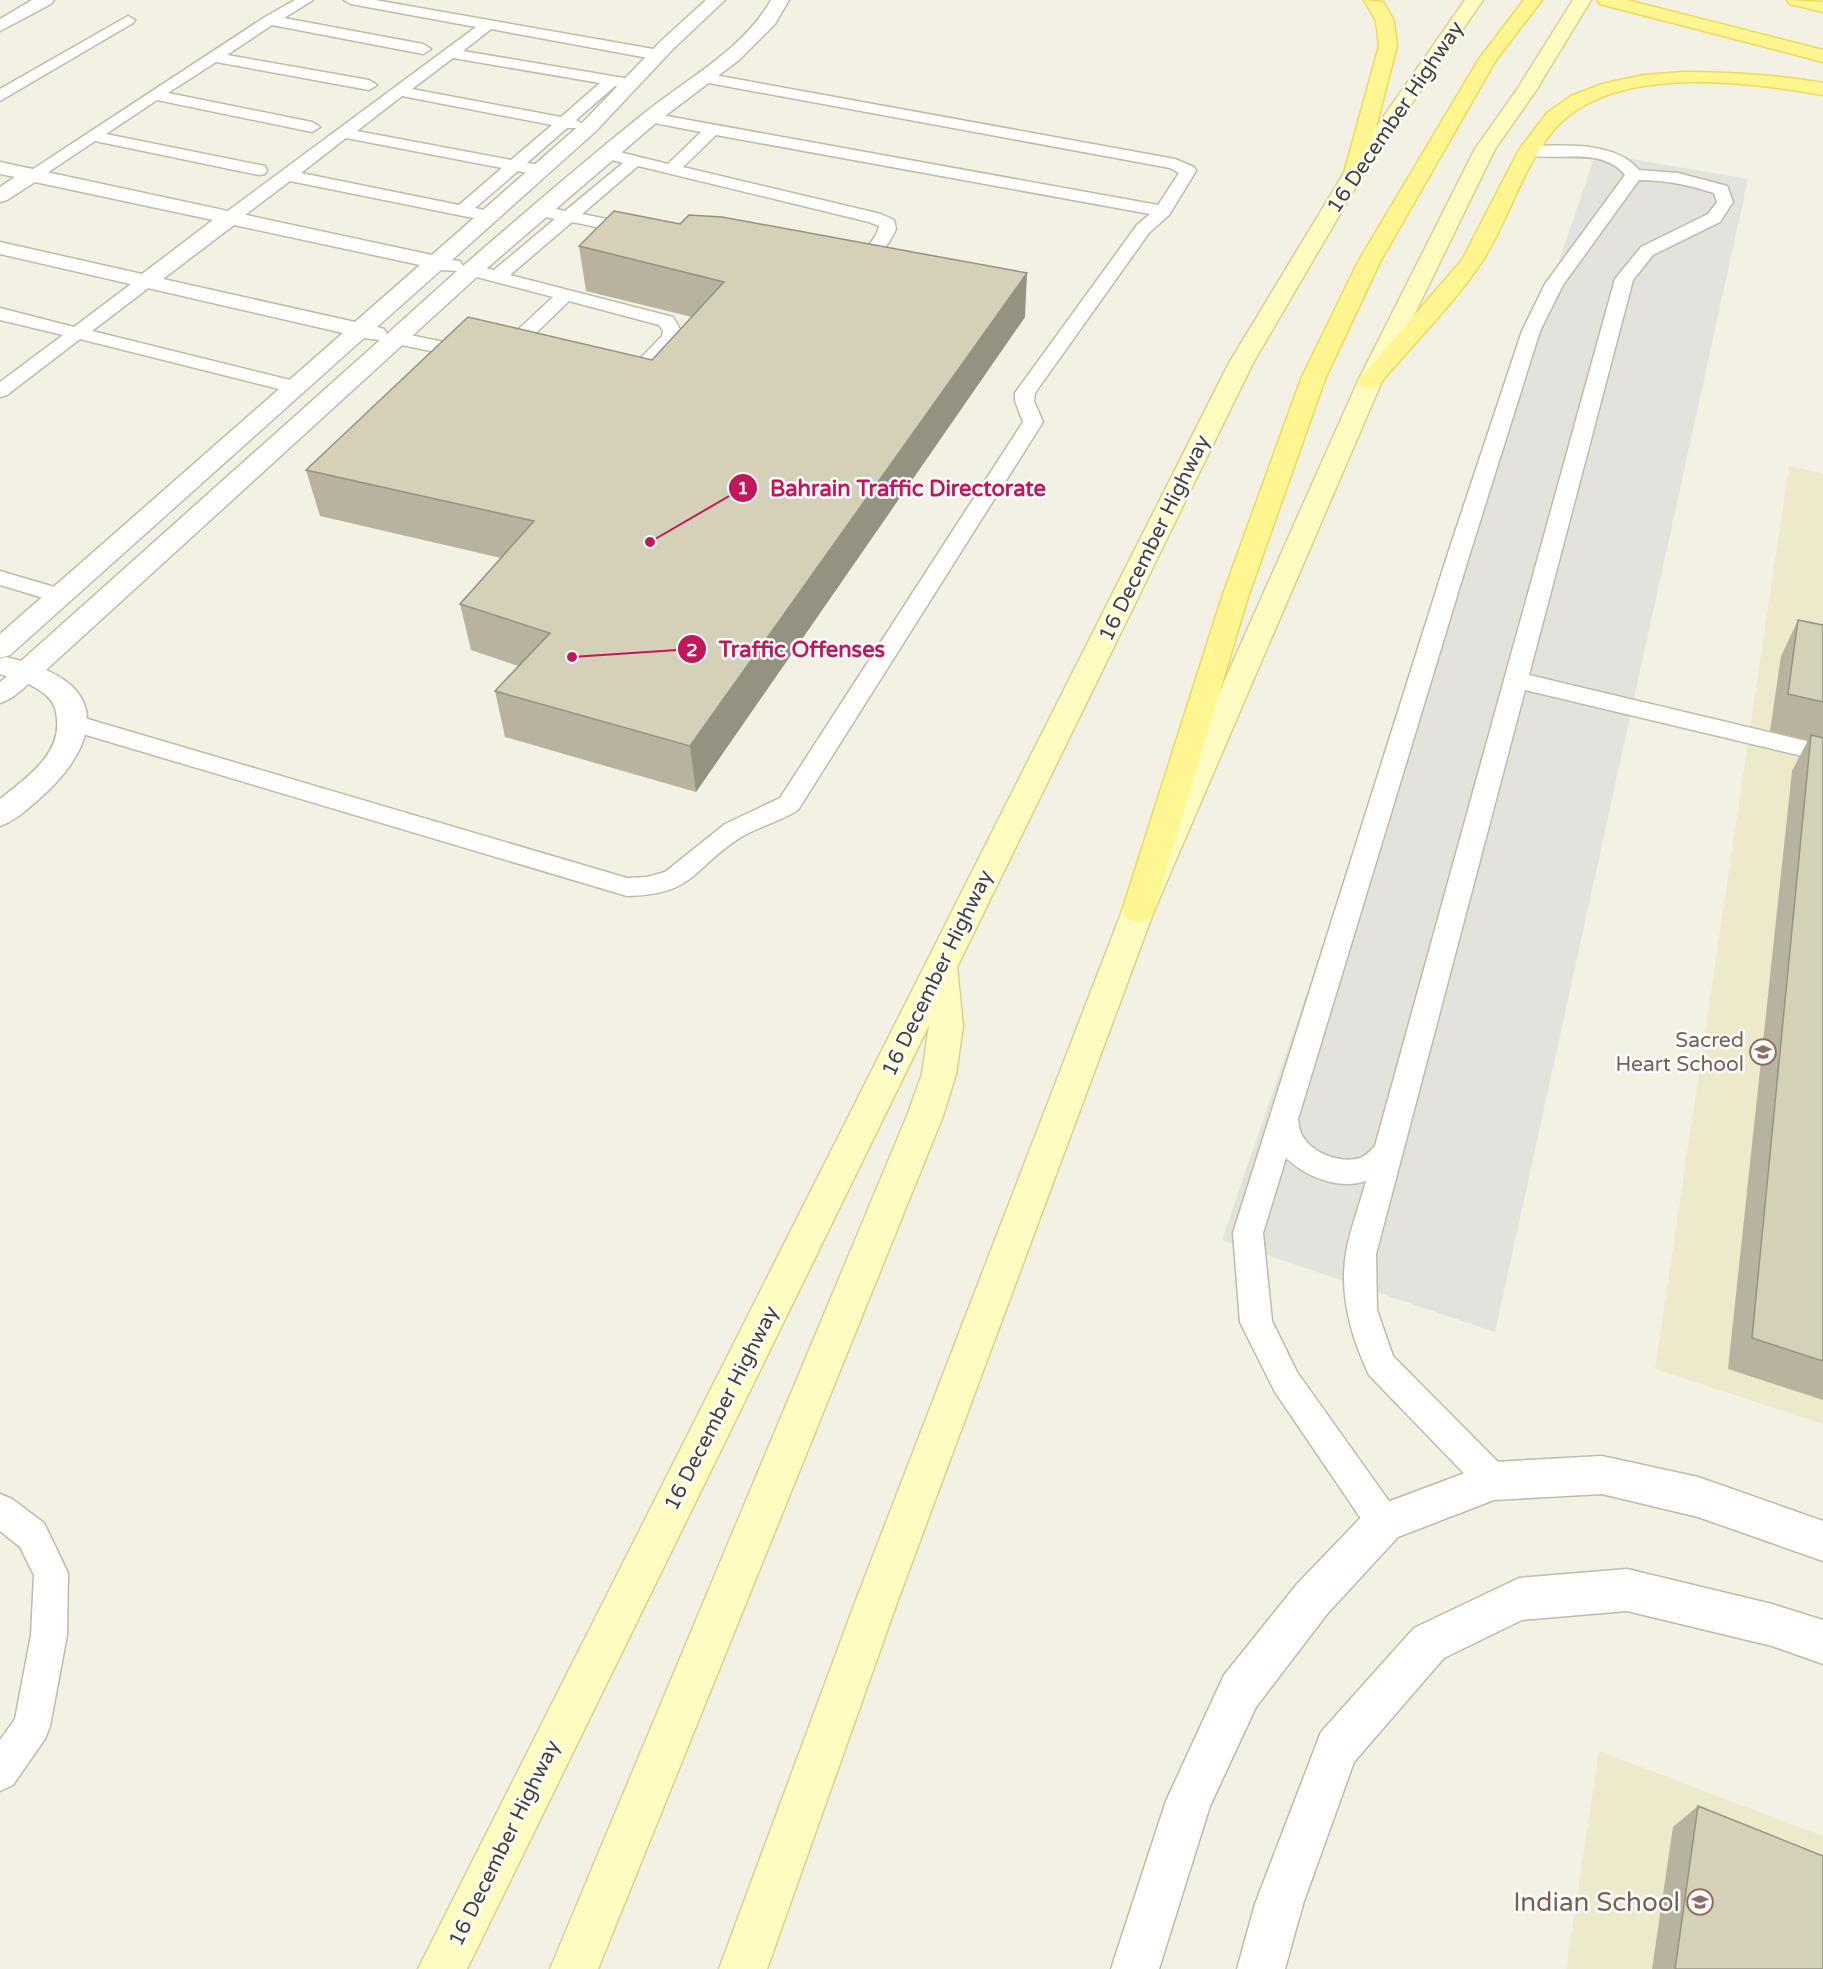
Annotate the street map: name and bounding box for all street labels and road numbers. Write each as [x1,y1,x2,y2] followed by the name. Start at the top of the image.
[1322,17,1469,218] street label: 16 December Highway
[1094,431,1215,645] street label: 16 December Highway
[877,866,998,1080] street label: 16 December Highway
[659,1302,784,1515] street label: 16 December Highway
[444,1736,565,1950] street label: 16 December Highway

